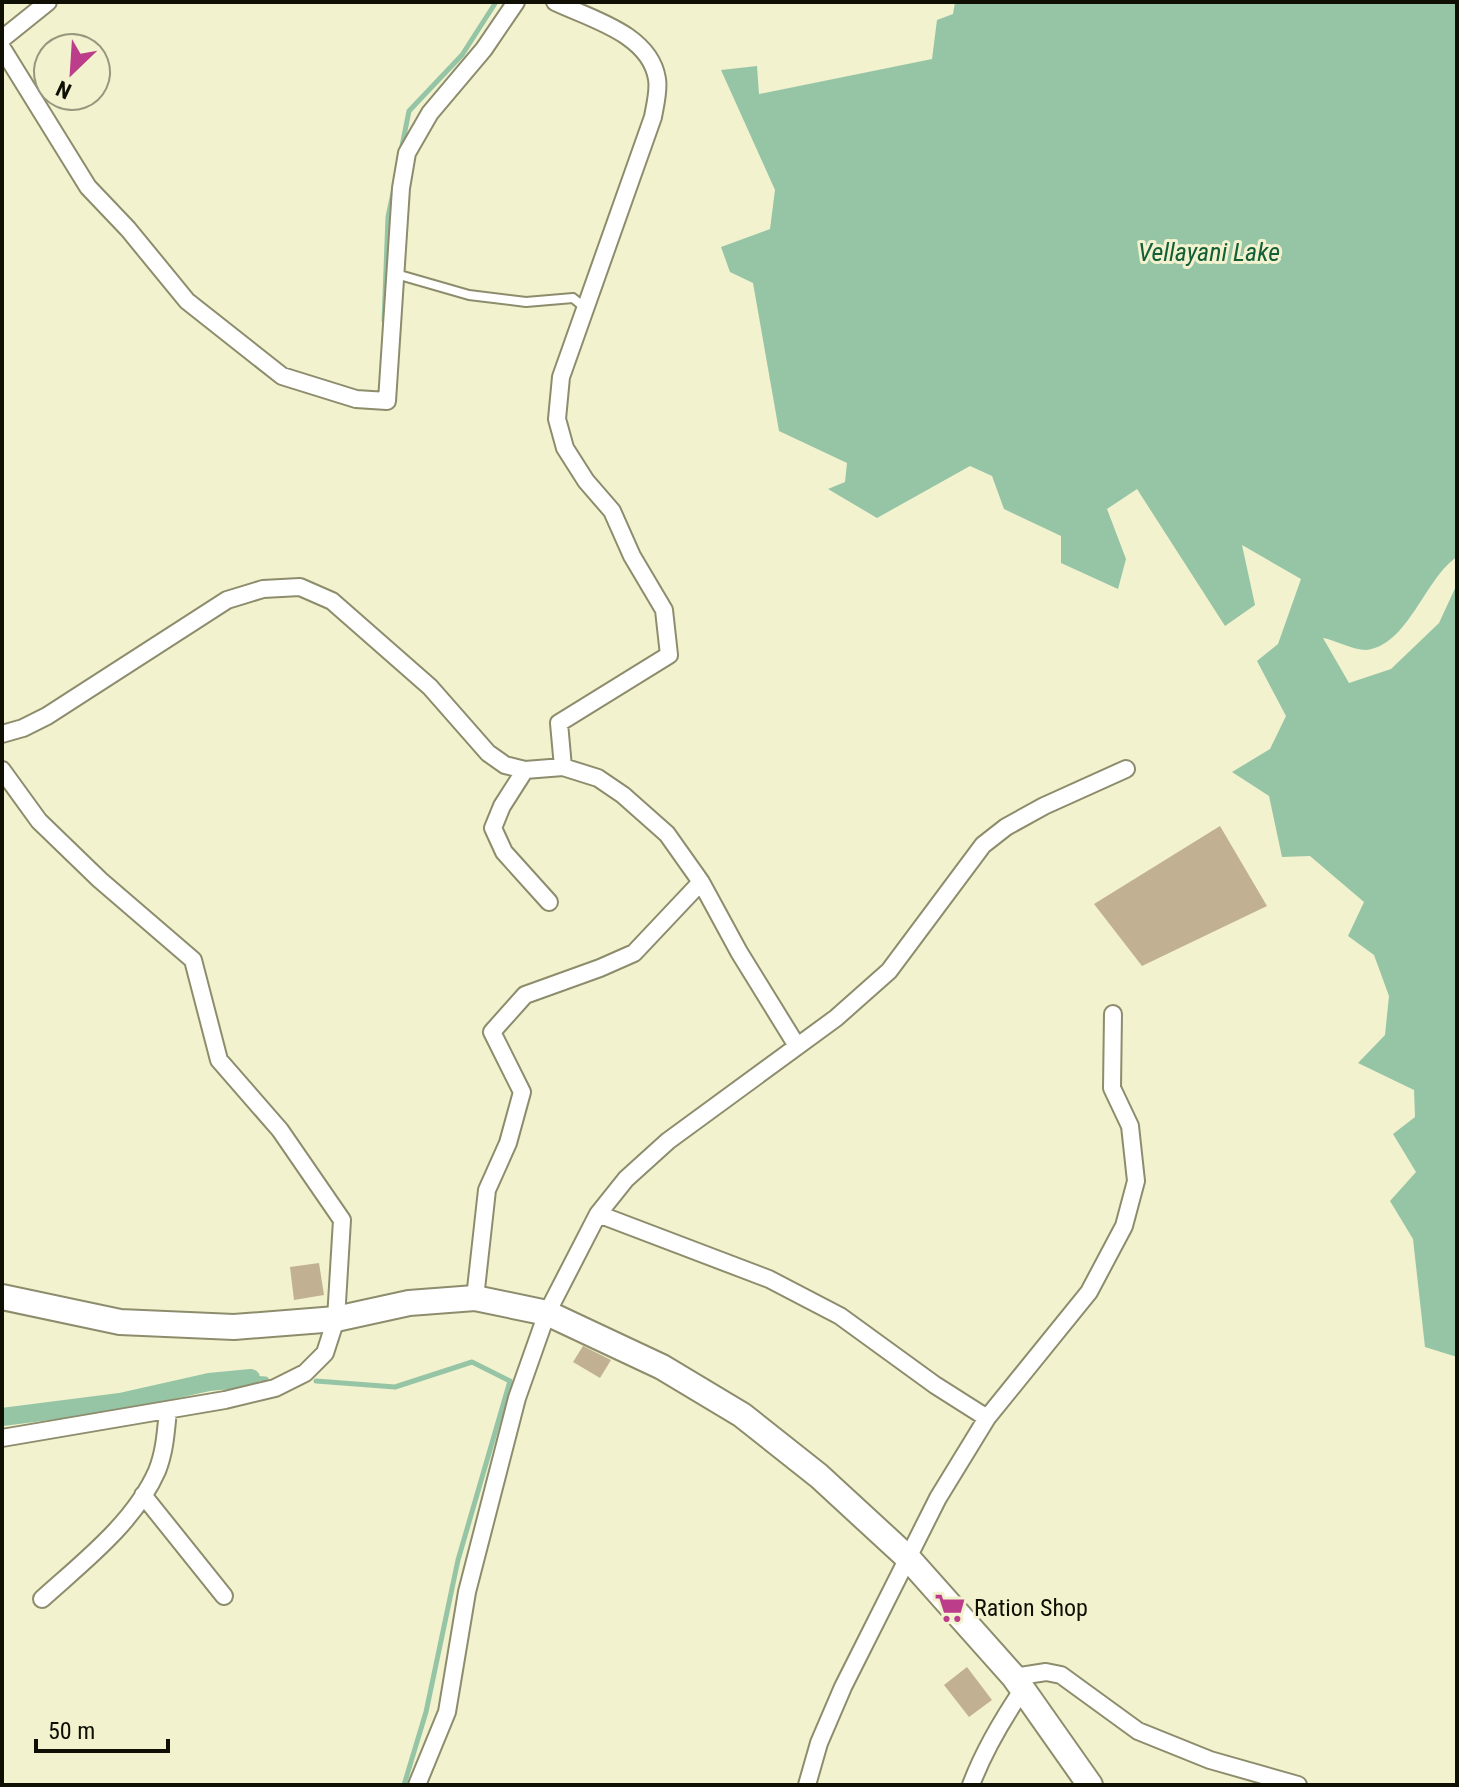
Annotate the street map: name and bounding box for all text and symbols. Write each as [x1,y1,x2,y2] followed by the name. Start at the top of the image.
[32,32,112,112] north arrow
[52,75,75,104] text: N
[1138,237,1280,267] water label: Vellayani Lake
[933,1591,967,1625] supermarket icon: Ration Shop
[974,1594,1088,1622] place label: Ration Shop
[36,1703,168,1753] scale bar
[48,1717,95,1745] text: 50 m

